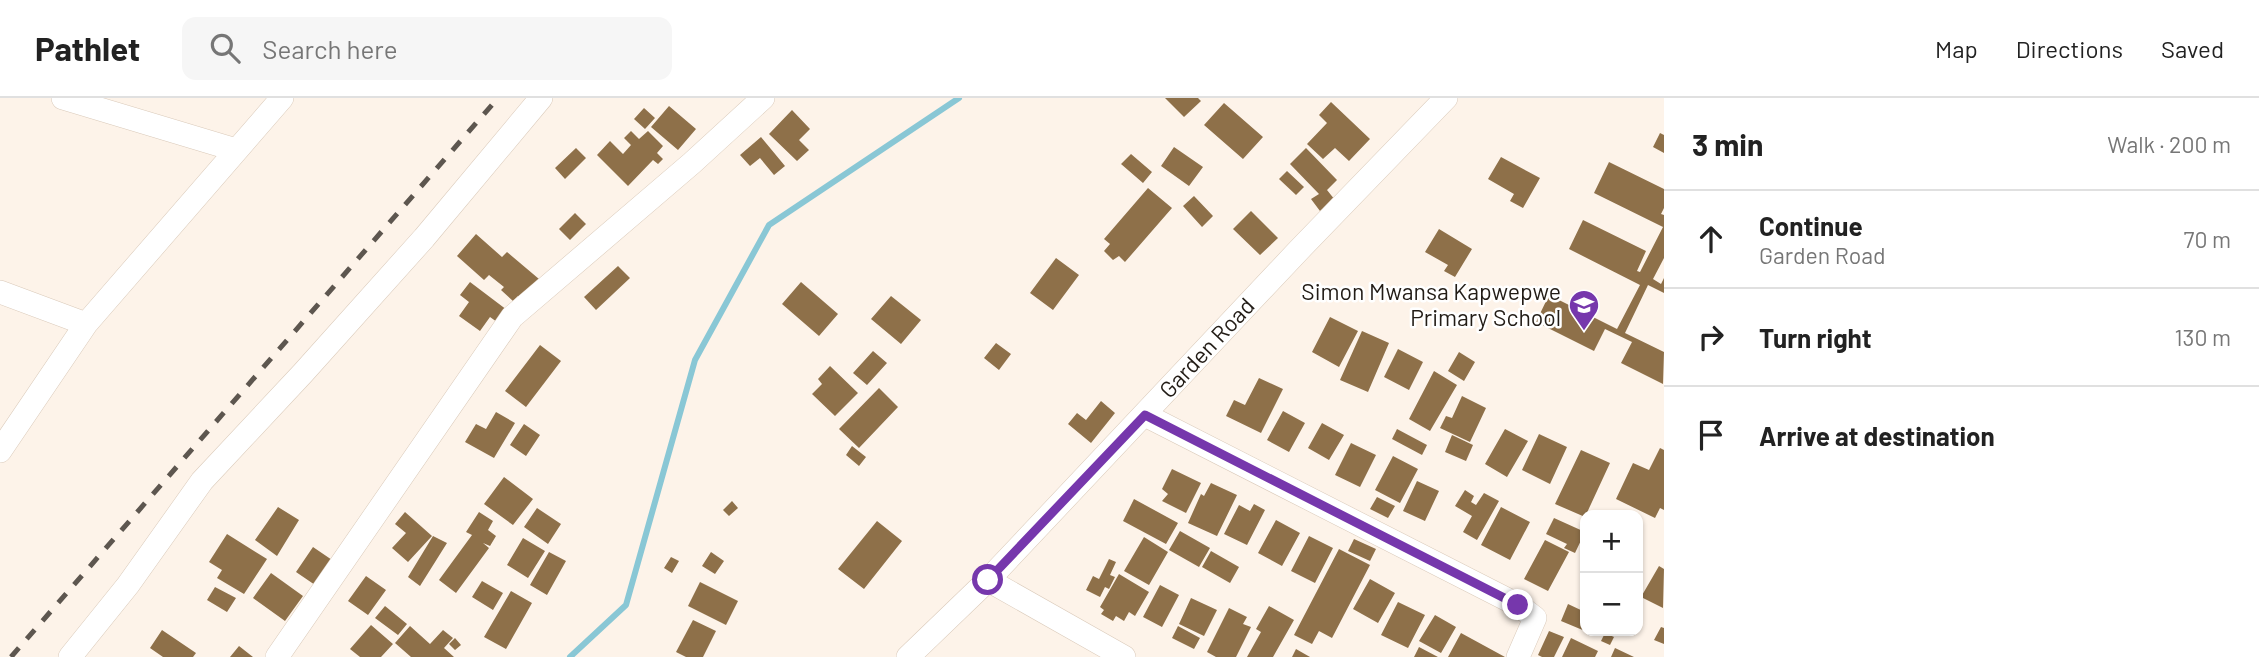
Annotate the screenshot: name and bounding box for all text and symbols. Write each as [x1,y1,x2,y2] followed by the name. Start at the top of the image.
[182,17,672,80] search box
[35,28,140,68] text: Pathlet
[206,29,244,67] icon: search
[262,33,398,64] text: Search here
[1935,34,1978,63] text: Map
[2016,34,2123,63] text: Directions
[2161,34,2224,63] text: Saved
[1692,126,1763,162] text: 3 min
[2107,130,2231,158] text: Walk · 200 m
[1759,210,1863,241] text: Continue
[1692,220,1730,258] icon: ahead
[2184,225,2231,253] text: 70 m
[1759,241,1886,269] text: Garden Road
[1301,277,1561,331] place label: Simon Mwansa Kapwepwe Primary School
[1567,288,1601,332] school or university icon: Simon Mwansa Kapwepwe Primary School
[1153,291,1260,403] street label: Garden Road
[1692,318,1730,356] icon: right
[1759,322,1872,353] text: Turn right
[2174,323,2231,351] text: 130 m
[1692,416,1730,454] icon: arrive
[1759,420,1995,451] text: Arrive at destination
[1580,510,1643,636] map controls
[1580,510,1643,573] button: +
[972,564,1003,595] route start
[1580,573,1643,636] button: −
[1502,589,1533,620] route end

